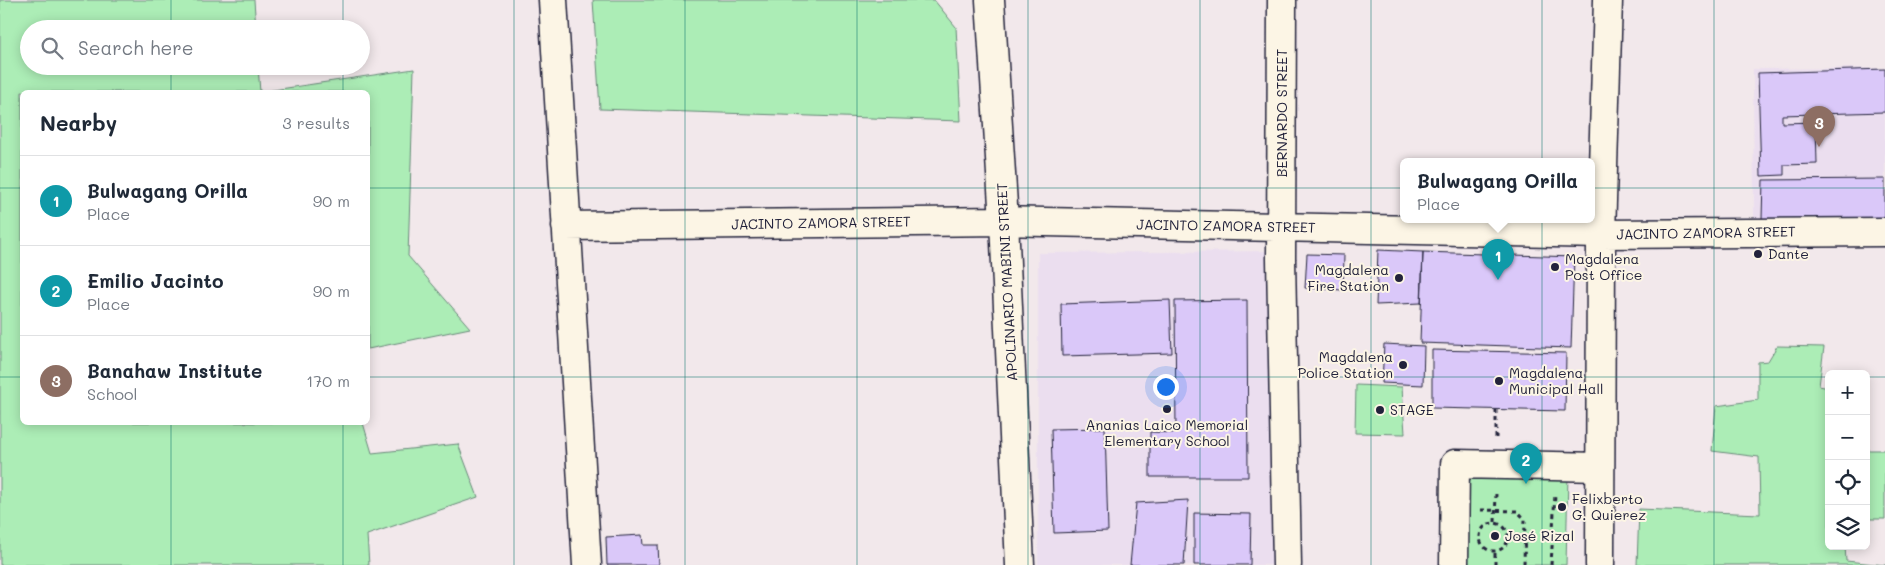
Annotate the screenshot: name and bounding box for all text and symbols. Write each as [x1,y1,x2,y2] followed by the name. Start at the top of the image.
[20,20,370,75] search box
[38,34,66,62] icon: search
[78,35,194,60] text: Search here
[1272,49,1291,177] street label: BERNARDO STREET
[1803,106,1835,147] pin: 3
[40,109,117,136] text: Nearby
[282,112,350,133] text: 3 results
[1400,158,1595,223] popup
[1417,168,1578,193] text: Bulwagang Orilla
[87,178,248,203] text: Bulwagang Orilla
[992,182,1021,382] street label: APOLINARIO MABINI STREET
[52,190,60,211] text: 1
[313,190,350,211] text: 90 m
[1417,193,1460,214] text: Place
[87,203,130,224] text: Place
[731,211,911,234] street label: JACINTO ZAMORA STREET
[1136,214,1316,237] street label: JACINTO ZAMORA STREET
[1616,221,1796,244] street label: JACINTO ZAMORA STREET
[1482,239,1514,280] pin: 1
[1768,244,1809,263] place label: Dante
[1752,248,1764,260] marker: Dante
[1565,249,1642,284] place label: Magdalena Post Office
[1307,260,1389,295] place label: Magdalena Fire Station
[1549,261,1561,273] marker: Magdalena Post Office
[87,268,223,293] text: Emilio Jacinto
[1393,272,1405,284] marker: Magdalena Fire Station
[52,280,60,301] text: 2
[313,280,350,301] text: 90 m
[87,293,130,314] text: Place
[1298,347,1393,382] place label: Magdalena Police Station
[87,358,262,383] text: Banahaw Institute
[1397,359,1409,371] marker: Magdalena Police Station
[1509,363,1603,398] place label: Magdalena Municipal Hall
[51,370,61,391] text: 3
[306,370,350,391] text: 170 m
[1825,370,1870,550] map controls
[1825,370,1870,415] button: +
[1153,374,1179,400] your location
[1493,375,1505,387] marker: Magdalena Municipal Hall
[87,383,137,404] text: School
[1390,400,1434,419] place label: STAGE
[1161,403,1173,415] marker: Ananias Laico Memorial Elementary School
[1374,404,1386,416] marker: STAGE
[1086,415,1248,450] place label: Ananias Laico Memorial Elementary School
[1825,415,1870,460] button: −
[1510,443,1542,484] pin: 2
[1825,460,1870,505] button: locate
[1572,489,1646,524] place label: Felixberto G. Quierez
[1556,501,1568,513] marker: Felixberto G. Quierez
[1825,505,1870,550] button: layers
[1505,526,1574,545] place label: José Rizal
[1489,530,1501,542] marker: José Rizal

